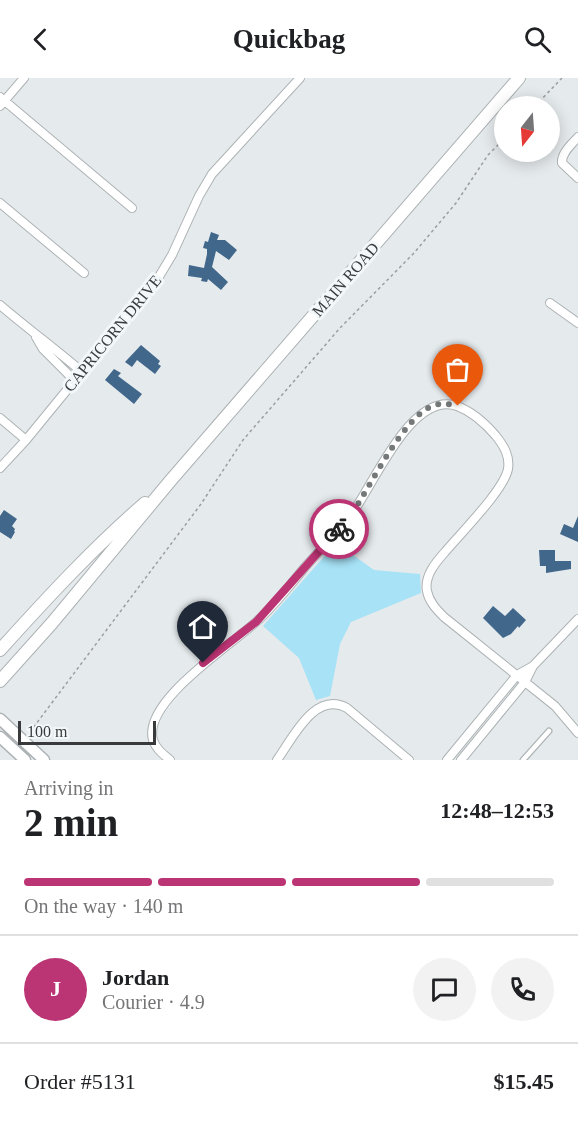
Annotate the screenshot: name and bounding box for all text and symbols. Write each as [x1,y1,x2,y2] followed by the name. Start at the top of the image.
[24,23,57,56] icon: back
[521,23,554,56] icon: search
[233,24,345,54] text: Quickbag
[494,96,560,162] north arrow
[494,96,560,162] map controls
[309,239,382,320] street label: MAIN ROAD
[60,272,164,395] street label: CAPRICORN DRIVE
[432,344,483,406] pin
[441,353,474,386] icon: bag
[309,499,369,559] courier
[323,513,356,546] icon: bike
[177,601,228,663] pin
[186,610,219,643] icon: home
[18,718,156,746] scale bar
[27,723,67,740] text: 100 m
[24,777,113,799] text: Arriving in
[440,798,554,823] text: 12:48–12:53
[24,801,118,844] text: 2 min
[24,895,183,917] text: On the way · 140 m
[413,958,476,1021] button: chat
[491,958,554,1021] button: phone
[102,965,169,990] text: Jordan
[50,976,61,1001] text: J
[102,991,205,1013] text: Courier · 4.9
[24,1069,136,1094] text: Order #5131
[494,1069,554,1094] text: $15.45

